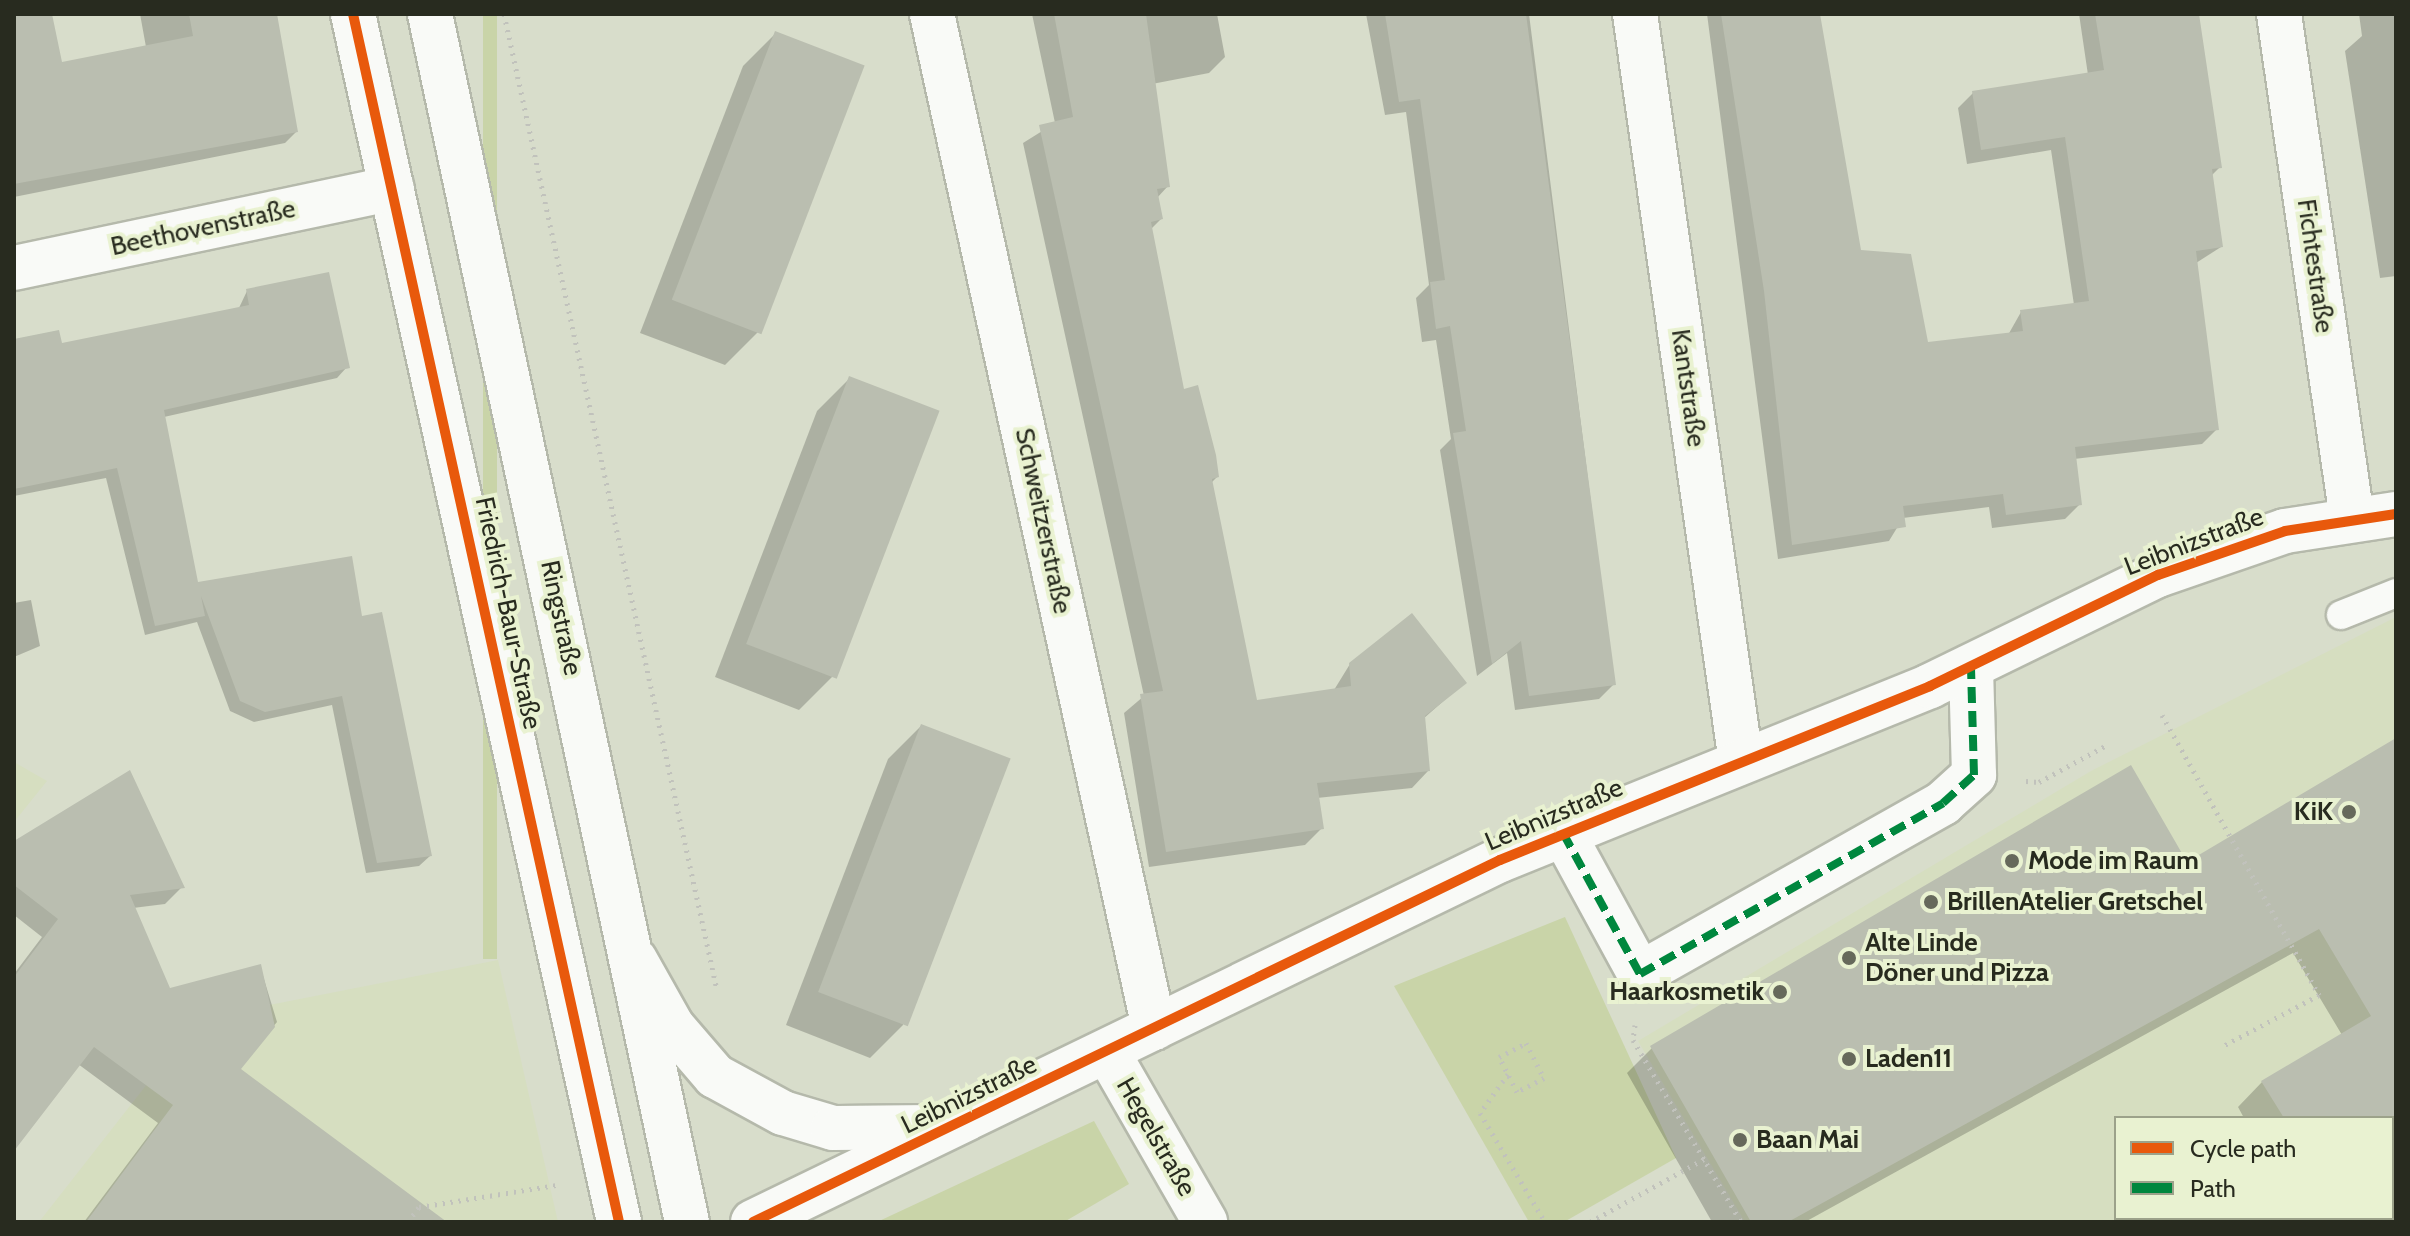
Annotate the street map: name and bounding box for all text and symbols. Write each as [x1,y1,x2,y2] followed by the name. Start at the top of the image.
[108,193,298,263] street label: Beethovenstraße
[2290,197,2340,335] street label: Fichtestraße
[1664,327,1712,449] street label: Kantstraße
[1008,425,1078,617] street label: Schweitzerstraße
[468,494,548,732] street label: Friedrich-Baur-Straße
[2120,501,2268,583] street label: Leibnizstraße
[534,558,588,678] street label: Ringstraße
[1480,772,1628,858] street label: Leibnizstraße
[2294,796,2333,828] place label: KiK
[2340,803,2358,821] marker: KiK
[2028,845,2199,877] place label: Mode im Raum
[2003,852,2021,870] marker: Mode im Raum
[1947,886,2203,918] place label: BrillenAtelier Gretschel
[1922,893,1940,911] marker: BrillenAtelier Gretschel
[1865,927,2049,988] place label: Alte Linde Döner und Pizza
[1840,949,1858,967] marker: Alte Linde Döner und Pizza
[1609,976,1764,1008] place label: Haarkosmetik
[1771,983,1789,1001] marker: Haarkosmetik
[1865,1043,1952,1075] place label: Laden11
[896,1049,1042,1141] street label: Leibnizstraße
[1840,1050,1858,1068] marker: Laden11
[1110,1072,1202,1202] street label: Hegelstraße
[2114,1116,2394,1220] legend
[1756,1124,1859,1156] place label: Baan Mai
[1731,1131,1749,1149] marker: Baan Mai
[2190,1134,2296,1163] text: Cycle path
[2190,1174,2236,1203] text: Path

